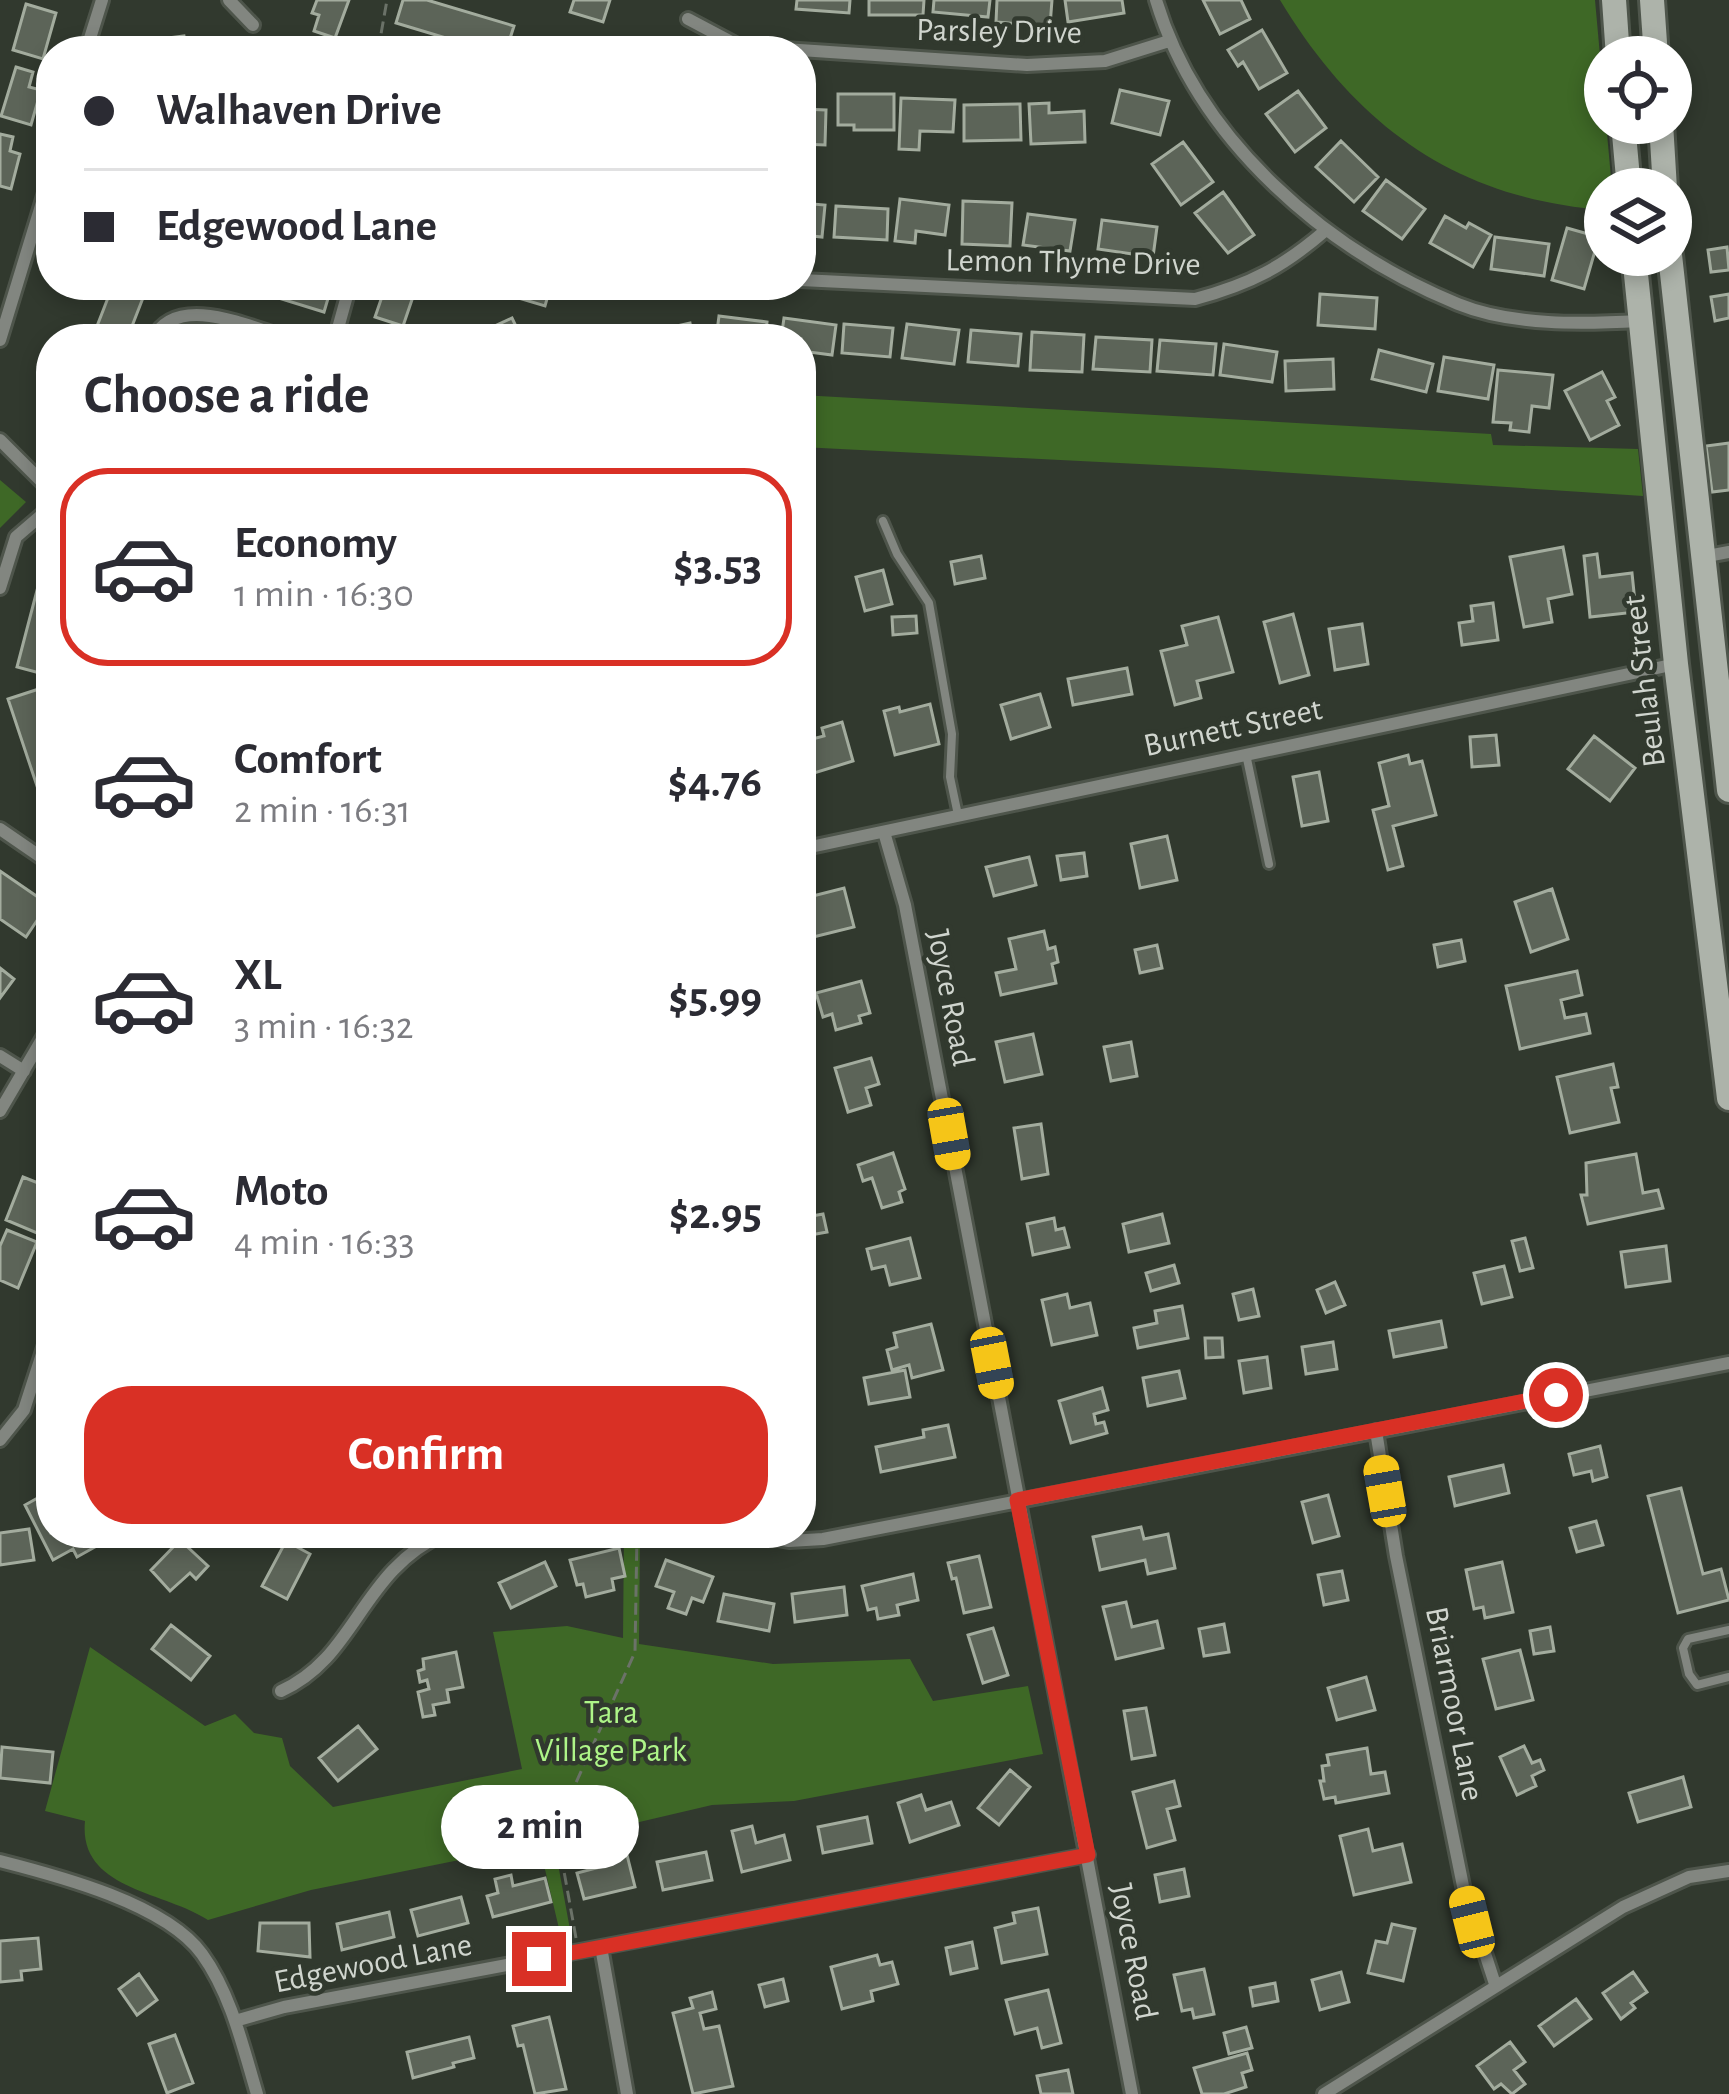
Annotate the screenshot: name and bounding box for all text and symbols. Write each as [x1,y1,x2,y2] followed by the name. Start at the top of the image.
[916,14,1082,50] street label: Parsley Drive
[1584,36,1692,276] map controls
[1584,36,1692,144] button: locate
[156,88,442,133] text: Walhaven Drive
[1584,168,1692,276] button: layers
[156,204,437,249] text: Edgewood Lane
[945,244,1201,282] street label: Lemon Thyme Drive
[84,369,370,423] text: Choose a ride
[90,513,198,621] icon: car
[234,521,397,566] text: Economy
[673,544,762,589] text: $3.53
[234,575,414,614] text: 1 min · 16:30
[1618,593,1672,769] street label: Beulah Street
[1141,693,1326,763] street label: Burnett Street
[90,729,198,837] icon: car
[234,737,382,782] text: Comfort
[668,760,762,805] text: $4.76
[234,791,411,830] text: 2 min · 16:31
[921,927,979,1069] street label: Joyce Road
[90,945,198,1053] icon: car
[234,953,282,998] text: XL
[669,976,762,1021] text: $5.99
[234,1007,414,1046] text: 3 min · 16:32
[925,1095,973,1173] car
[90,1161,198,1269] icon: car
[234,1169,329,1214] text: Moto
[669,1192,762,1237] text: $2.95
[234,1223,415,1262] text: 4 min · 16:33
[967,1324,1017,1402] car
[1529,1368,1583,1422] route start
[84,1386,768,1524] button: Confirm
[1361,1452,1409,1530] car
[1419,1604,1489,1804] street label: Briarmoor Lane
[535,1697,687,1768] park label: Tara Village Park
[440,1785,638,1869] callout: 2 min
[497,1807,583,1846] text: 2 min
[1104,1881,1162,2023] street label: Joyce Road
[1446,1883,1498,1961] car
[271,1929,475,1999] street label: Edgewood Lane
[512,1932,566,1986] route end

